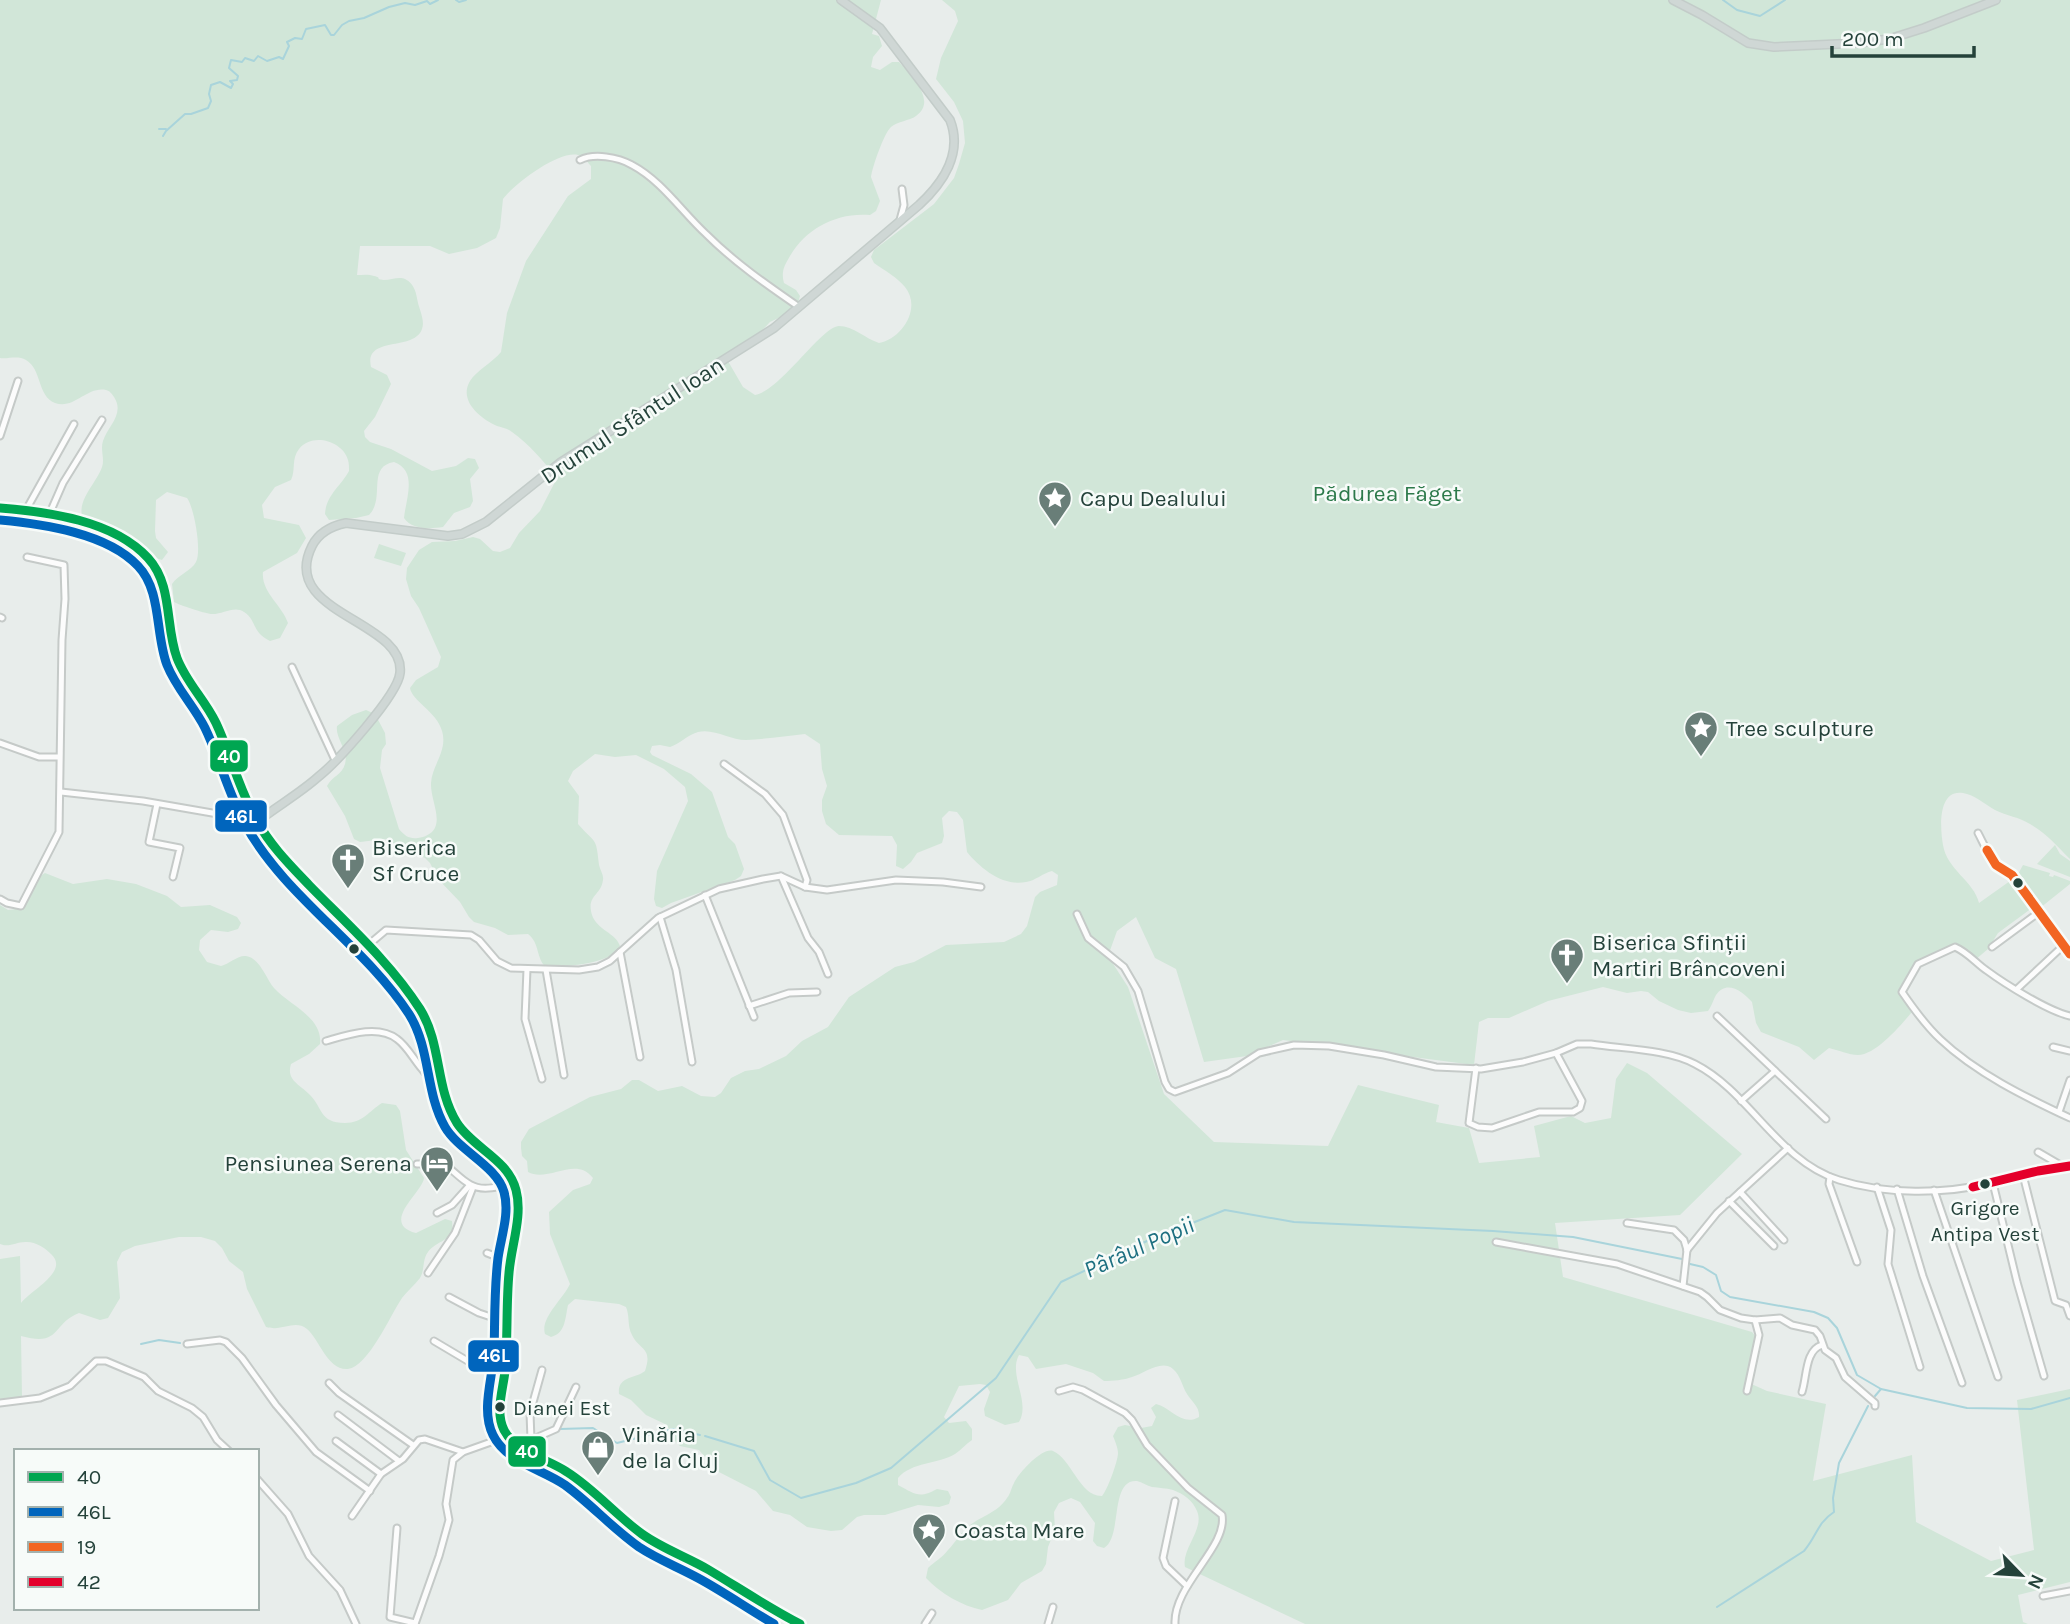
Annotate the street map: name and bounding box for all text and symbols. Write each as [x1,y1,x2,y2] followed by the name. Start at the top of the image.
[1832,14,1974,58] scale bar
[1842,27,1904,51] text: 200 m
[536,351,729,490] street label: Drumul Sfântul Ioan
[1036,479,1074,528] place icon: Capu Dealului
[1313,480,1462,507] park label: Pădurea Făget
[1080,485,1227,512] place label: Capu Dealului
[1682,709,1720,758] place icon: Tree sculpture
[1726,715,1874,742] place label: Tree sculpture
[209,739,249,773] line badge: 40
[217,746,241,768] text: 40
[214,799,268,833] line badge: 46L
[225,806,258,828] text: 46L
[372,834,459,887] place label: Biserica Sf Cruce
[329,841,367,890] church icon: Biserica Sf Cruce
[2011,876,2025,890] unlabelled marker
[1592,929,1786,982] place label: Biserica Sfinții Martiri Brâncoveni
[1548,936,1586,985] church icon: Biserica Sfinții Martiri Brâncoveni
[347,942,361,956] unlabelled marker
[418,1144,456,1193] hotel icon: Pensiunea Serena
[225,1150,412,1177] place label: Pensiunea Serena
[1978,1177,1992,1191] marker: Grigore Antipa Vest
[1931,1196,2039,1246] place label: Grigore Antipa Vest
[1079,1210,1199,1284] water label: Pârâul Popii
[467,1339,520,1373] line badge: 46L
[478,1345,511,1367] text: 46L
[513,1396,610,1420] place label: Dianei Est
[493,1400,507,1414] marker: Dianei Est
[622,1421,719,1474] place label: Vinăria de la Cluj
[579,1428,617,1477] shop icon: Vinăria de la Cluj
[507,1435,547,1468] line badge: 40
[515,1441,539,1463] text: 40
[14,1449,259,1610] legend
[77,1465,101,1489] text: 40
[77,1500,111,1524] text: 46L
[910,1511,948,1560] place icon: Coasta Mare
[954,1517,1084,1544] place label: Coasta Mare
[77,1535,96,1559] text: 19
[1986,1540,2056,1610] north arrow
[77,1570,101,1594] text: 42
[2023,1571,2048,1593] text: N

